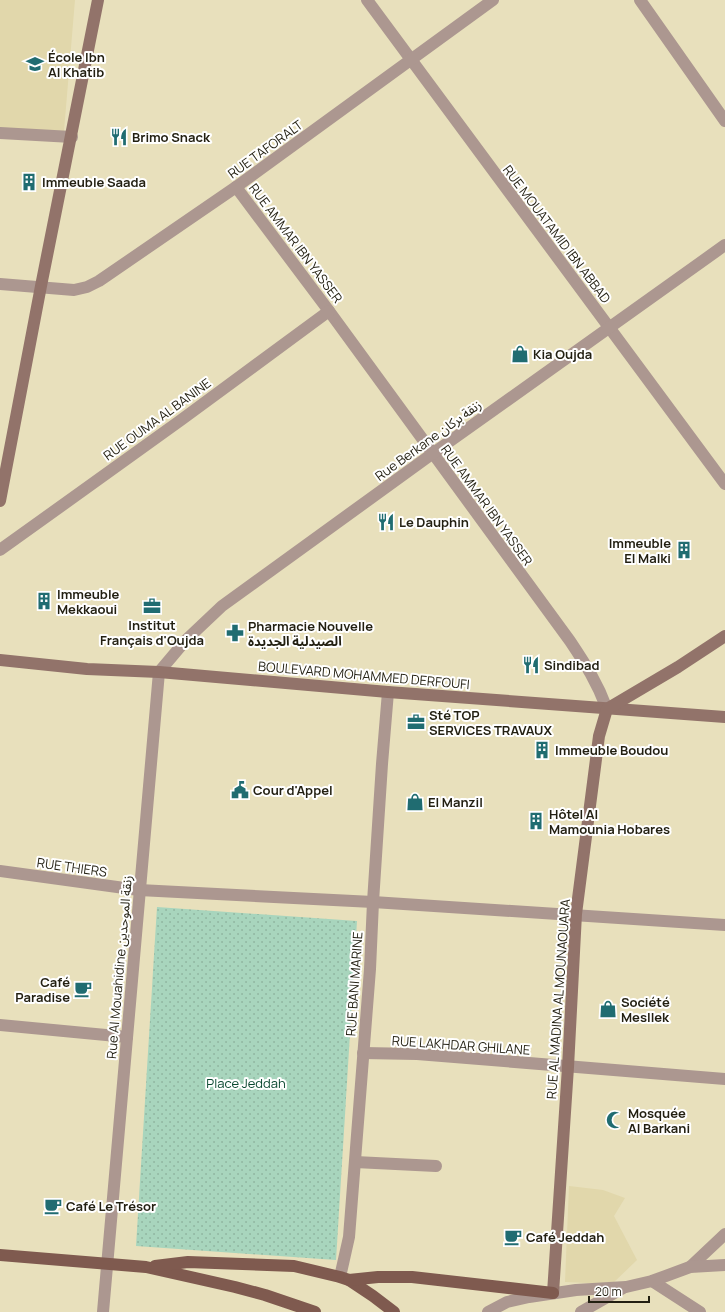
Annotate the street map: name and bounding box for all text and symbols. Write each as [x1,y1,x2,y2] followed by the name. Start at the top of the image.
[48,48,105,81] place label: École Ibn Al Khatib
[25,54,45,74] school or university icon: École Ibn Al Khatib
[224,116,306,182] street label: RUE TAFORALT
[109,127,129,147] restaurant icon: Brimo Snack
[132,128,211,146] place label: Brimo Snack
[499,161,615,307] street label: RUE MOUATAMID IBN ABBAD
[19,172,39,192] building icon: Immeuble Saada
[42,173,146,191] place label: Immeuble Saada
[245,180,347,306] street label: RUE AMMAR IBN YASSER
[510,344,530,364] shop icon: Kia Oujda
[533,345,592,363] place label: Kia Oujda
[100,374,214,464] street label: RUE OUMA AL BANINE
[371,395,485,485] street label: Rue Berkane زنقة بركان
[437,441,537,569] street label: RUE AMMAR IBN YASSER
[376,512,396,532] restaurant icon: Le Dauphin
[399,513,469,531] place label: Le Dauphin
[609,534,671,567] place label: Immeuble El Malki
[674,540,694,560] building icon: Immeuble El Malki
[57,585,120,618] place label: Immeuble Mekkaoui
[34,591,54,611] building icon: Immeuble Mekkaoui
[142,596,162,616] office icon: Institut Français d'Oujda
[100,616,204,649] place label: Institut Français d'Oujda
[248,617,373,650] place label: Pharmacie Nouvelle الصيدلية الجديدة
[225,623,245,643] pharmacy icon: Pharmacie Nouvelle الصيدلية الجديدة
[521,655,541,675] restaurant icon: Sindibad
[544,656,599,674] place label: Sindibad
[257,657,471,693] street label: BOULEVARD MOHAMMED DERFOUFI
[429,706,552,739] place label: Sté TOP SERVICES TRAVAUX
[406,712,426,732] office icon: Sté TOP SERVICES TRAVAUX
[532,740,552,760] building icon: Immeuble Boudou
[555,741,669,759] place label: Immeuble Boudou
[230,780,250,800] public building icon: Cour d'Appel
[253,781,333,799] place label: Cour d'Appel
[405,792,425,812] shop icon: El Manzil
[428,793,483,811] place label: El Manzil
[549,805,670,838] place label: Hôtel Al Mamounia Hobares
[526,811,546,831] building icon: Hôtel Al Mamounia Hobares
[36,853,108,881] street label: RUE THIERS
[102,874,136,1060] street label: Rue Al Mouahidine زنقة الموحدين
[542,898,574,1100] street label: RUE AL MADINA AL MOUNAOUARA
[341,931,367,1037] street label: RUE BANI MARINE
[15,973,70,1006] place label: Café Paradise
[73,979,93,999] cafe icon: Café Paradise
[621,993,670,1026] place label: Société Mesllek
[598,999,618,1019] shop icon: Société Mesllek
[391,1031,531,1059] street label: RUE LAKHDAR GHILANE
[206,1074,286,1092] park label: Place Jeddah
[628,1104,690,1137] place label: Mosquée Al Barkani
[605,1110,625,1130] mosque icon: Mosquée Al Barkani
[43,1196,63,1216] cafe icon: Café Le Trésor
[66,1197,156,1215] place label: Café Le Trésor
[503,1227,523,1247] cafe icon: Café Jeddah
[526,1228,604,1246] place label: Café Jeddah
[589,1278,649,1304] scale bar
[595,1283,622,1300] text: 20 m

